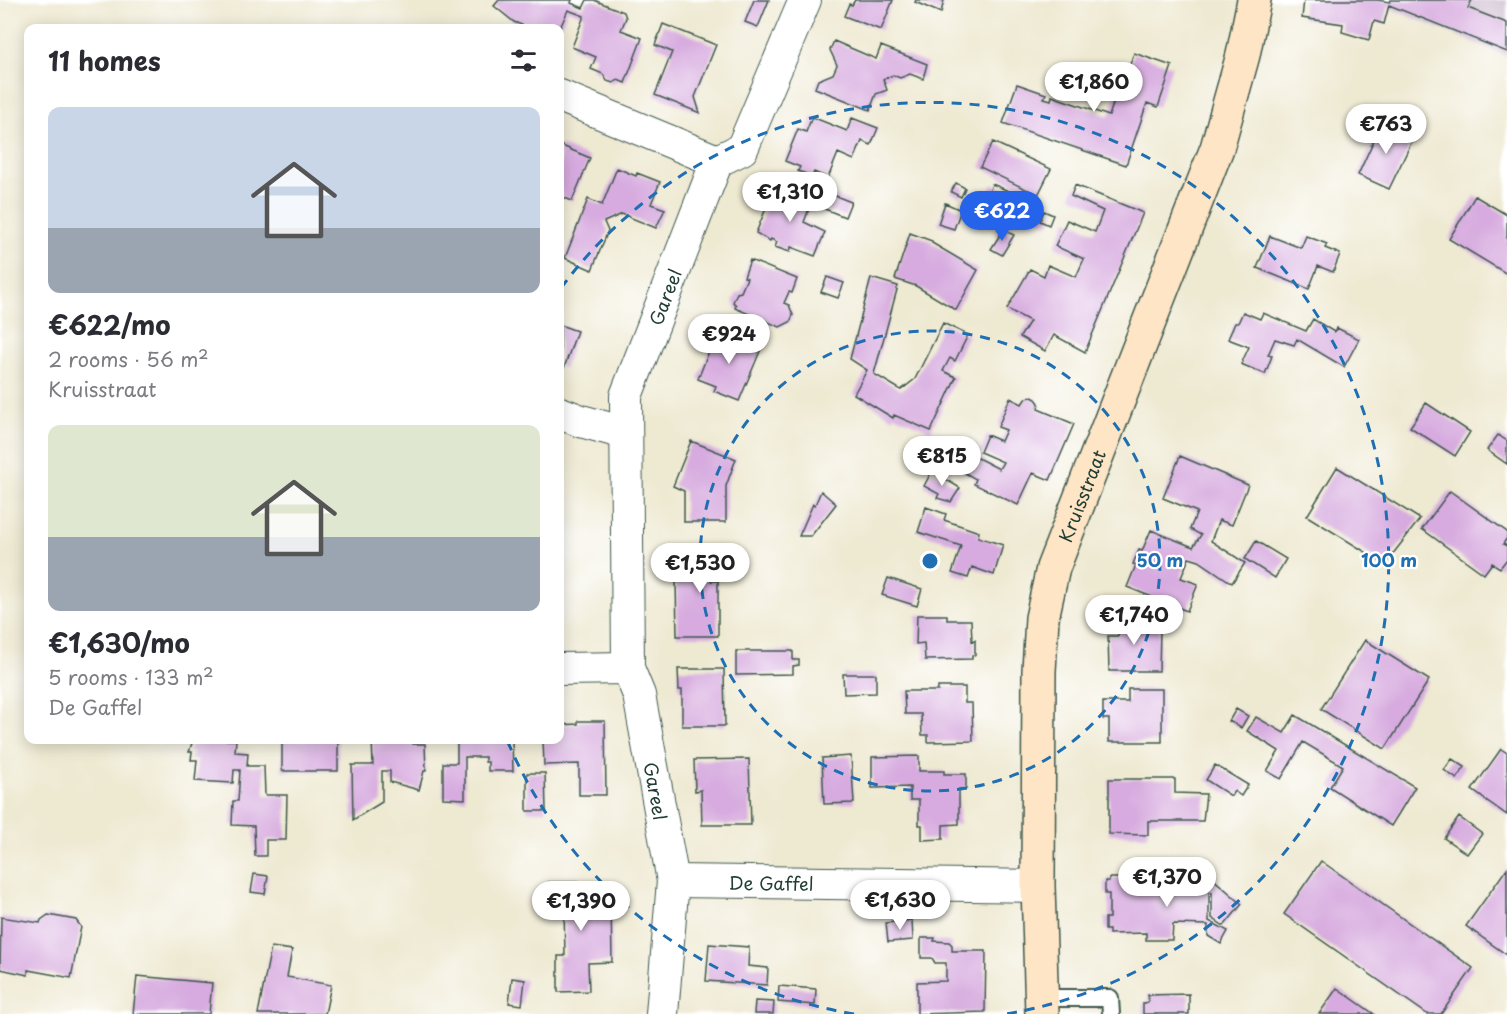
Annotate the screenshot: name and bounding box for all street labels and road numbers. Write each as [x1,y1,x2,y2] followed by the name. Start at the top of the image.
[641,265,688,329] street label: Gareel
[1051,445,1112,546] street label: Kruisstraat
[638,760,674,822] street label: Gareel
[728,868,814,896] street label: De Gaffel

